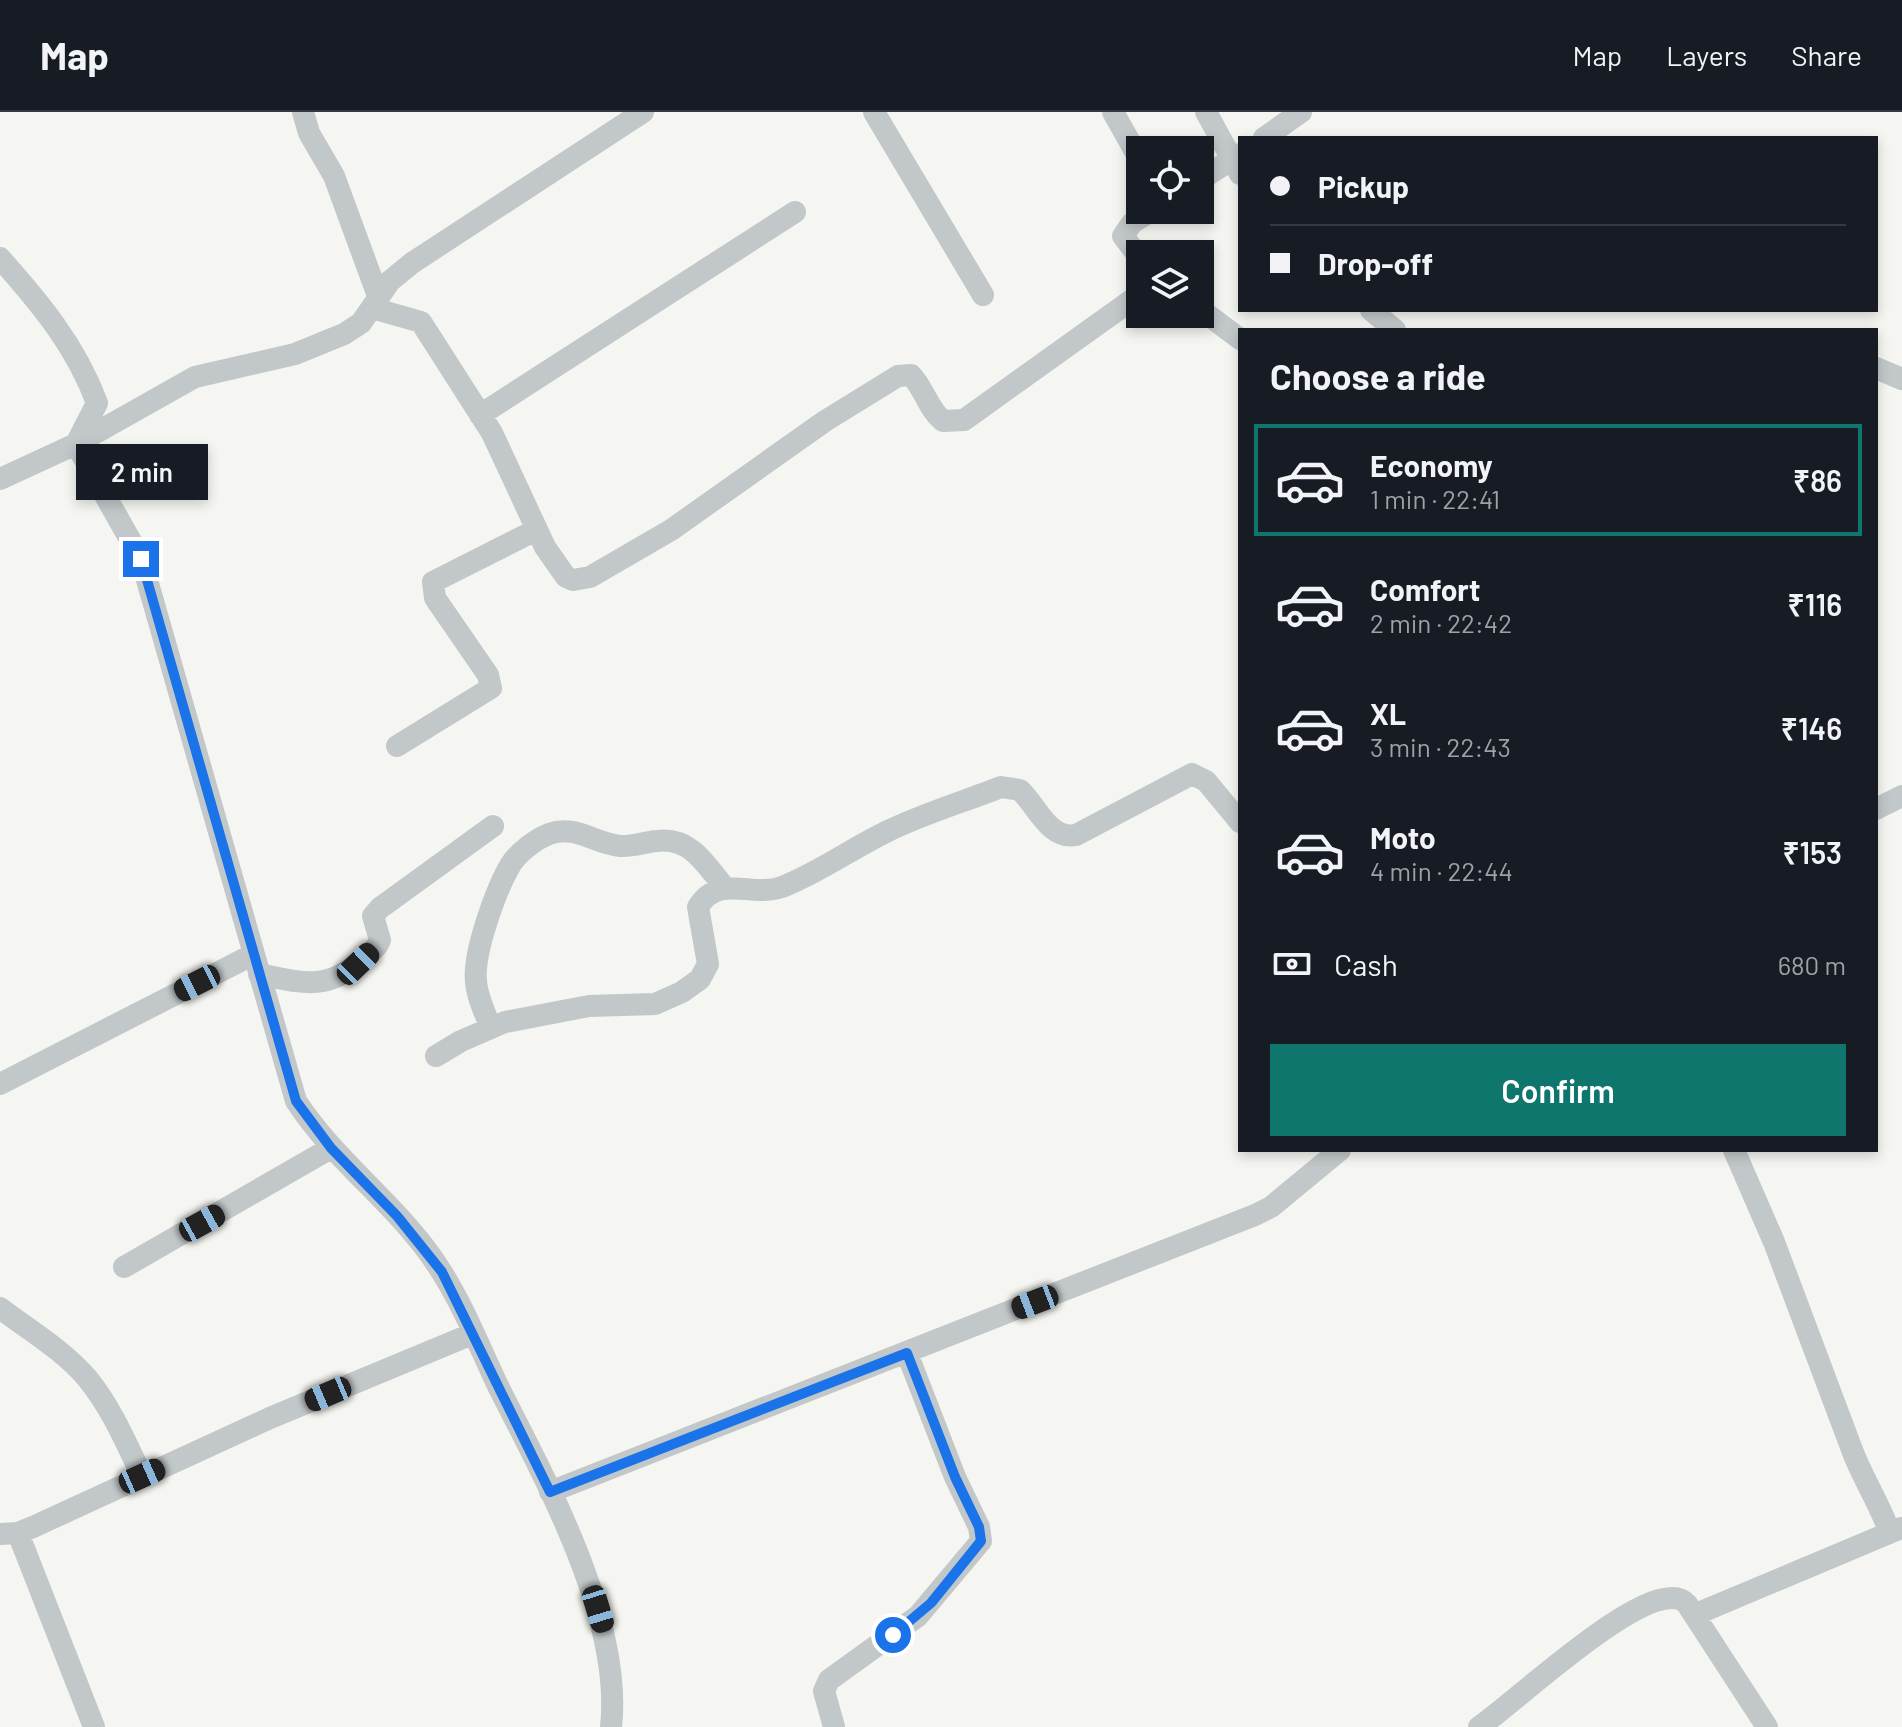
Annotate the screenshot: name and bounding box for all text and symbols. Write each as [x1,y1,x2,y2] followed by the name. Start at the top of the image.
[40,32,109,78] text: Map
[1572,38,1622,72] text: Map
[1666,38,1747,72] text: Layers
[1791,38,1862,72] text: Share
[1126,136,1214,328] map controls
[1126,136,1214,224] button: locate
[1318,168,1409,204] text: Pickup
[1126,240,1214,328] button: layers
[1318,245,1433,281] text: Drop-off
[1270,354,1486,397] text: Choose a ride
[75,443,207,499] callout: 2 min
[1274,444,1346,516] icon: car
[1370,447,1493,483] text: Economy
[111,456,173,487] text: 2 min
[1793,462,1842,498] text: ₹86
[1370,483,1500,514] text: 1 min · 22:41
[123,541,159,577] route end
[1274,568,1346,640] icon: car
[1370,571,1480,607] text: Comfort
[1788,586,1842,622] text: ₹116
[1370,607,1512,638] text: 2 min · 22:42
[1274,692,1346,764] icon: car
[1370,695,1406,731] text: XL
[1781,710,1842,746] text: ₹146
[1370,731,1511,762] text: 3 min · 22:43
[1274,816,1346,888] icon: car
[1370,819,1436,855] text: Moto
[1782,834,1842,870] text: ₹153
[1370,855,1513,886] text: 4 min · 22:44
[332,939,384,989] car
[1270,942,1314,986] icon: cash
[1334,946,1398,982] text: Cash
[1778,949,1846,980] text: 680 m
[170,961,224,1005] car
[1270,1044,1846,1136] button: Confirm
[175,1201,229,1245] car
[1008,1282,1062,1322] car
[301,1374,355,1414] car
[115,1455,169,1497] car
[580,1583,616,1635] car
[875,1617,911,1653] route start

